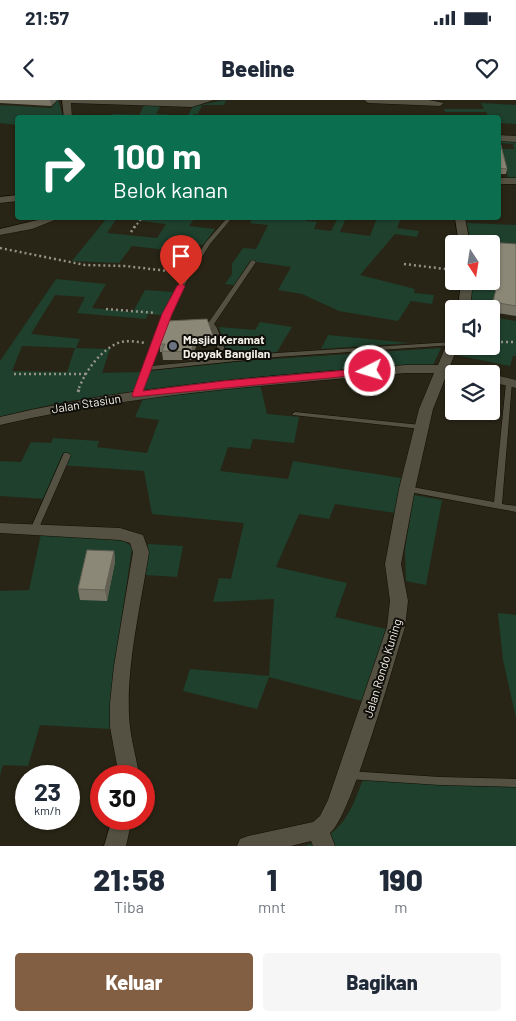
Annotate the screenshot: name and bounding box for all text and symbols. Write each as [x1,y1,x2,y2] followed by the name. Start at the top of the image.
[25,6,69,29] text: 21:57
[15,54,43,82] icon: back
[473,54,501,82] icon: heart
[221,55,295,81] text: Beeline
[113,134,202,176] text: 100 m
[30,135,95,200] icon: right
[113,176,228,202] text: Belok kanan
[160,235,202,286] pin
[445,235,500,290] north arrow
[445,235,500,420] map controls
[167,242,195,270] icon: arrive
[445,300,500,355] button: sound
[183,332,270,360] place label: Masjid Keramat Dopyak Bangilan
[167,340,179,352] marker: Masjid Keramat Dopyak Bangilan
[343,344,395,396] position arrow
[445,365,500,420] button: layers
[50,391,122,415] street label: Jalan Stasiun
[360,617,404,719] street label: Jalan Rondo Kuning
[90,765,155,830] speed limit sign: 30
[34,776,61,806] text: 23
[34,803,61,817] text: km/h
[93,861,165,897] text: 21:58
[267,861,277,897] text: 1
[379,861,423,897] text: 190
[114,897,144,916] text: Tiba
[258,897,286,916] text: mnt
[394,897,407,916] text: m
[15,953,253,1011] button: Keluar
[263,953,501,1011] button: Bagikan

